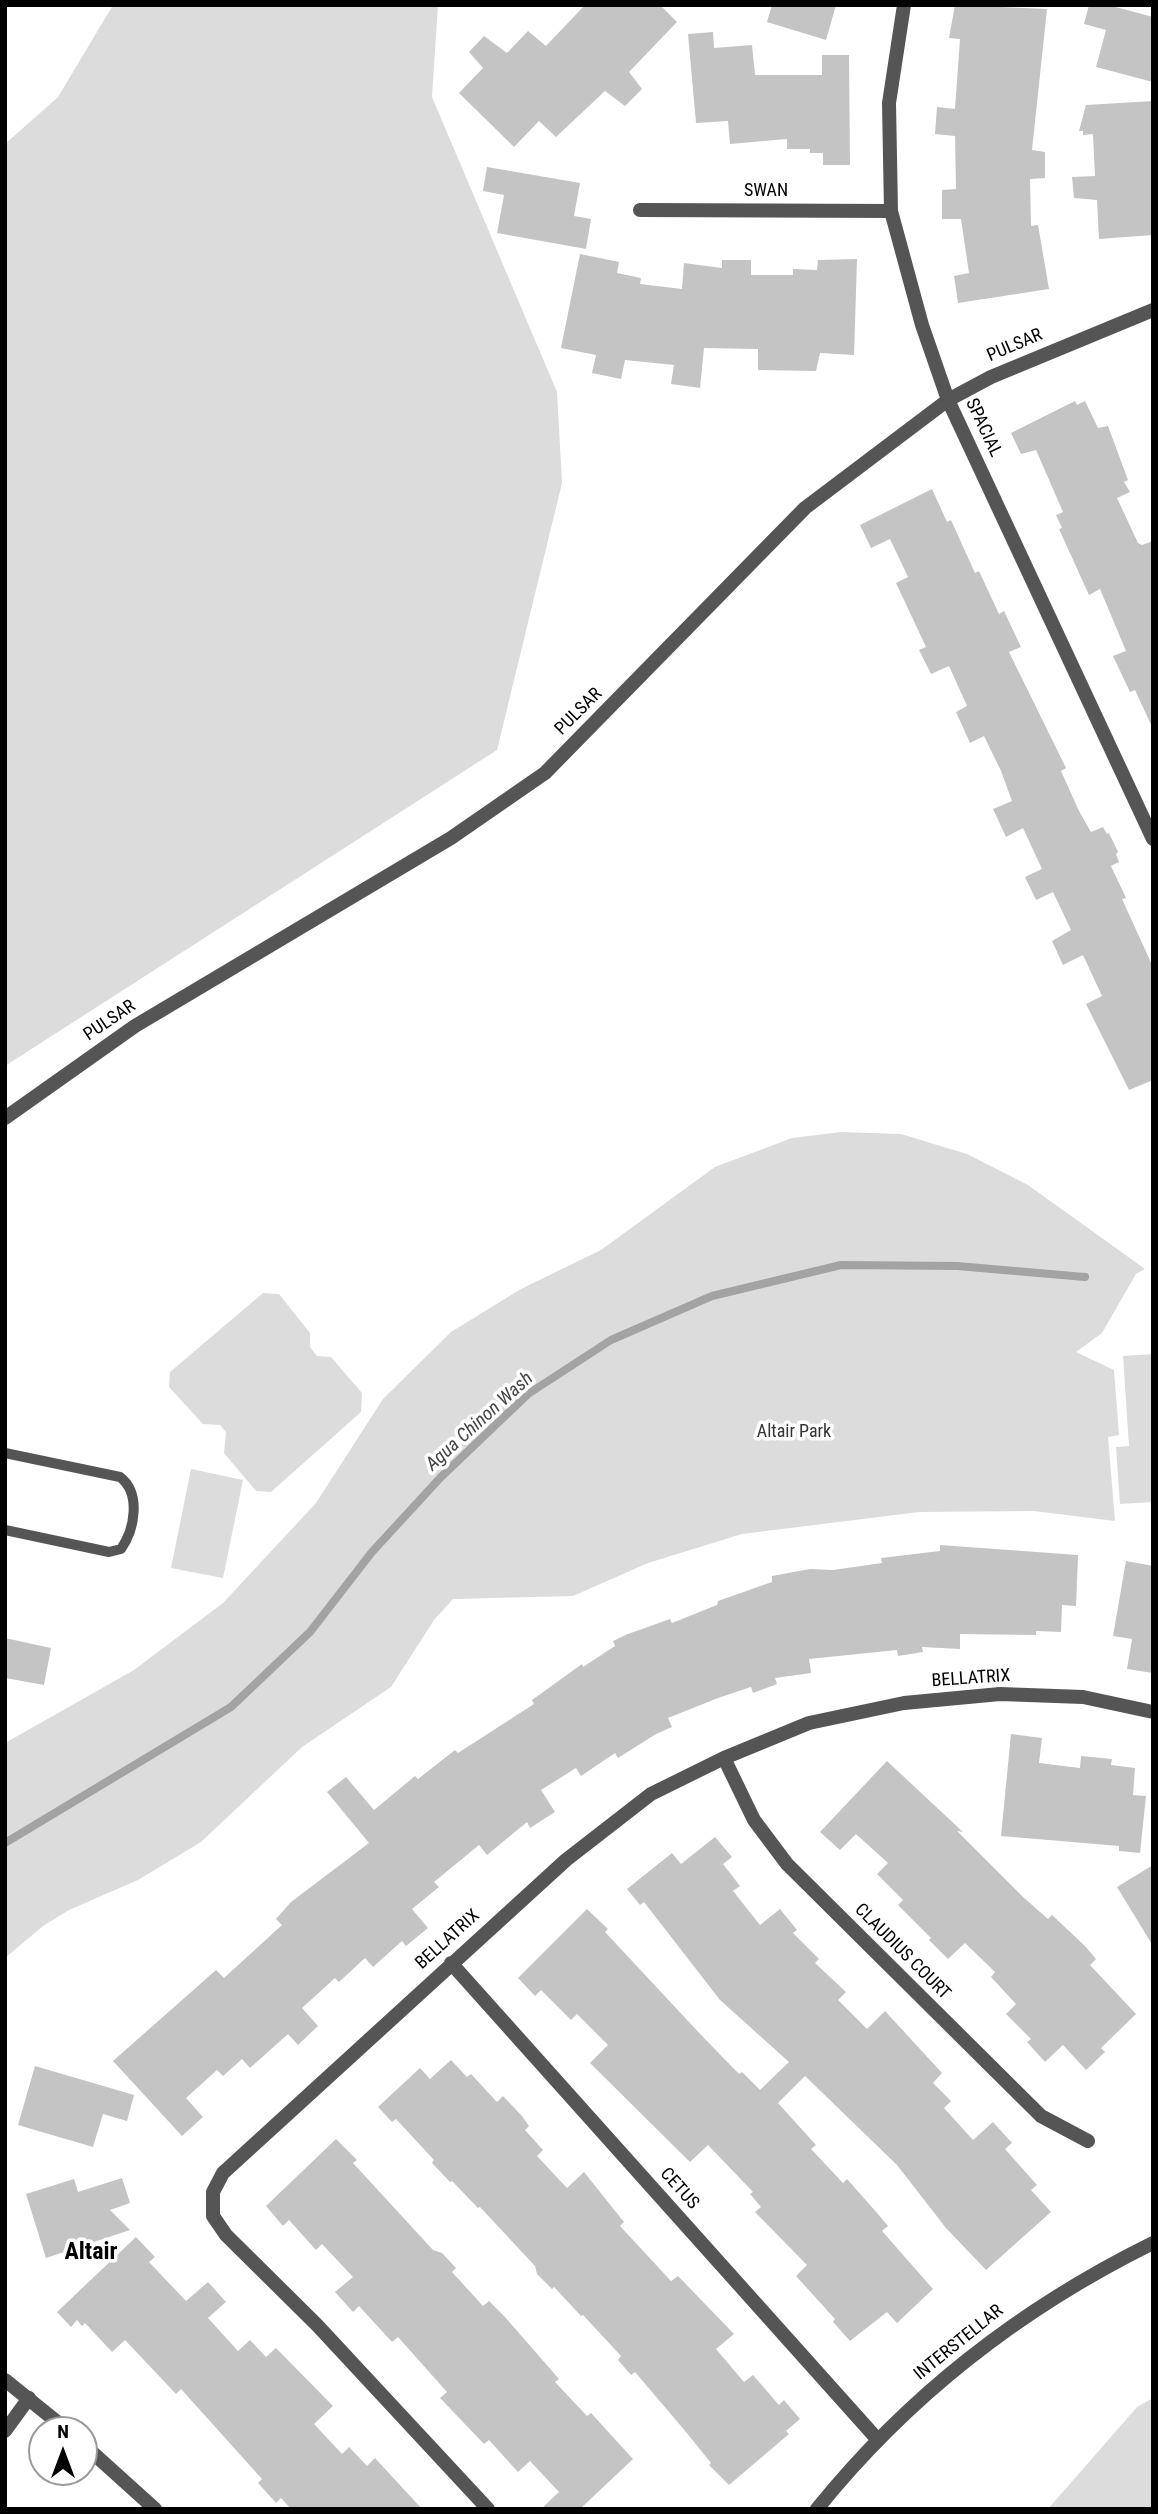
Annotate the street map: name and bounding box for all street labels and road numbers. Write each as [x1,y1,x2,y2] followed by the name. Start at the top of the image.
[744,180,788,202] street label: SWAN
[984,325,1046,367] street label: PULSAR
[960,395,1006,461] street label: SPACIAL
[551,684,607,740] street label: PULSAR
[80,996,140,1046] street label: PULSAR
[931,1665,1011,1693] street label: BELLATRIX
[849,1899,955,2005] street label: CLAUDIUS COURT
[411,1906,485,1974] street label: BELLATRIX
[655,2164,703,2214] street label: CETUS
[910,2301,1008,2385] street label: INTERSTELLAR

